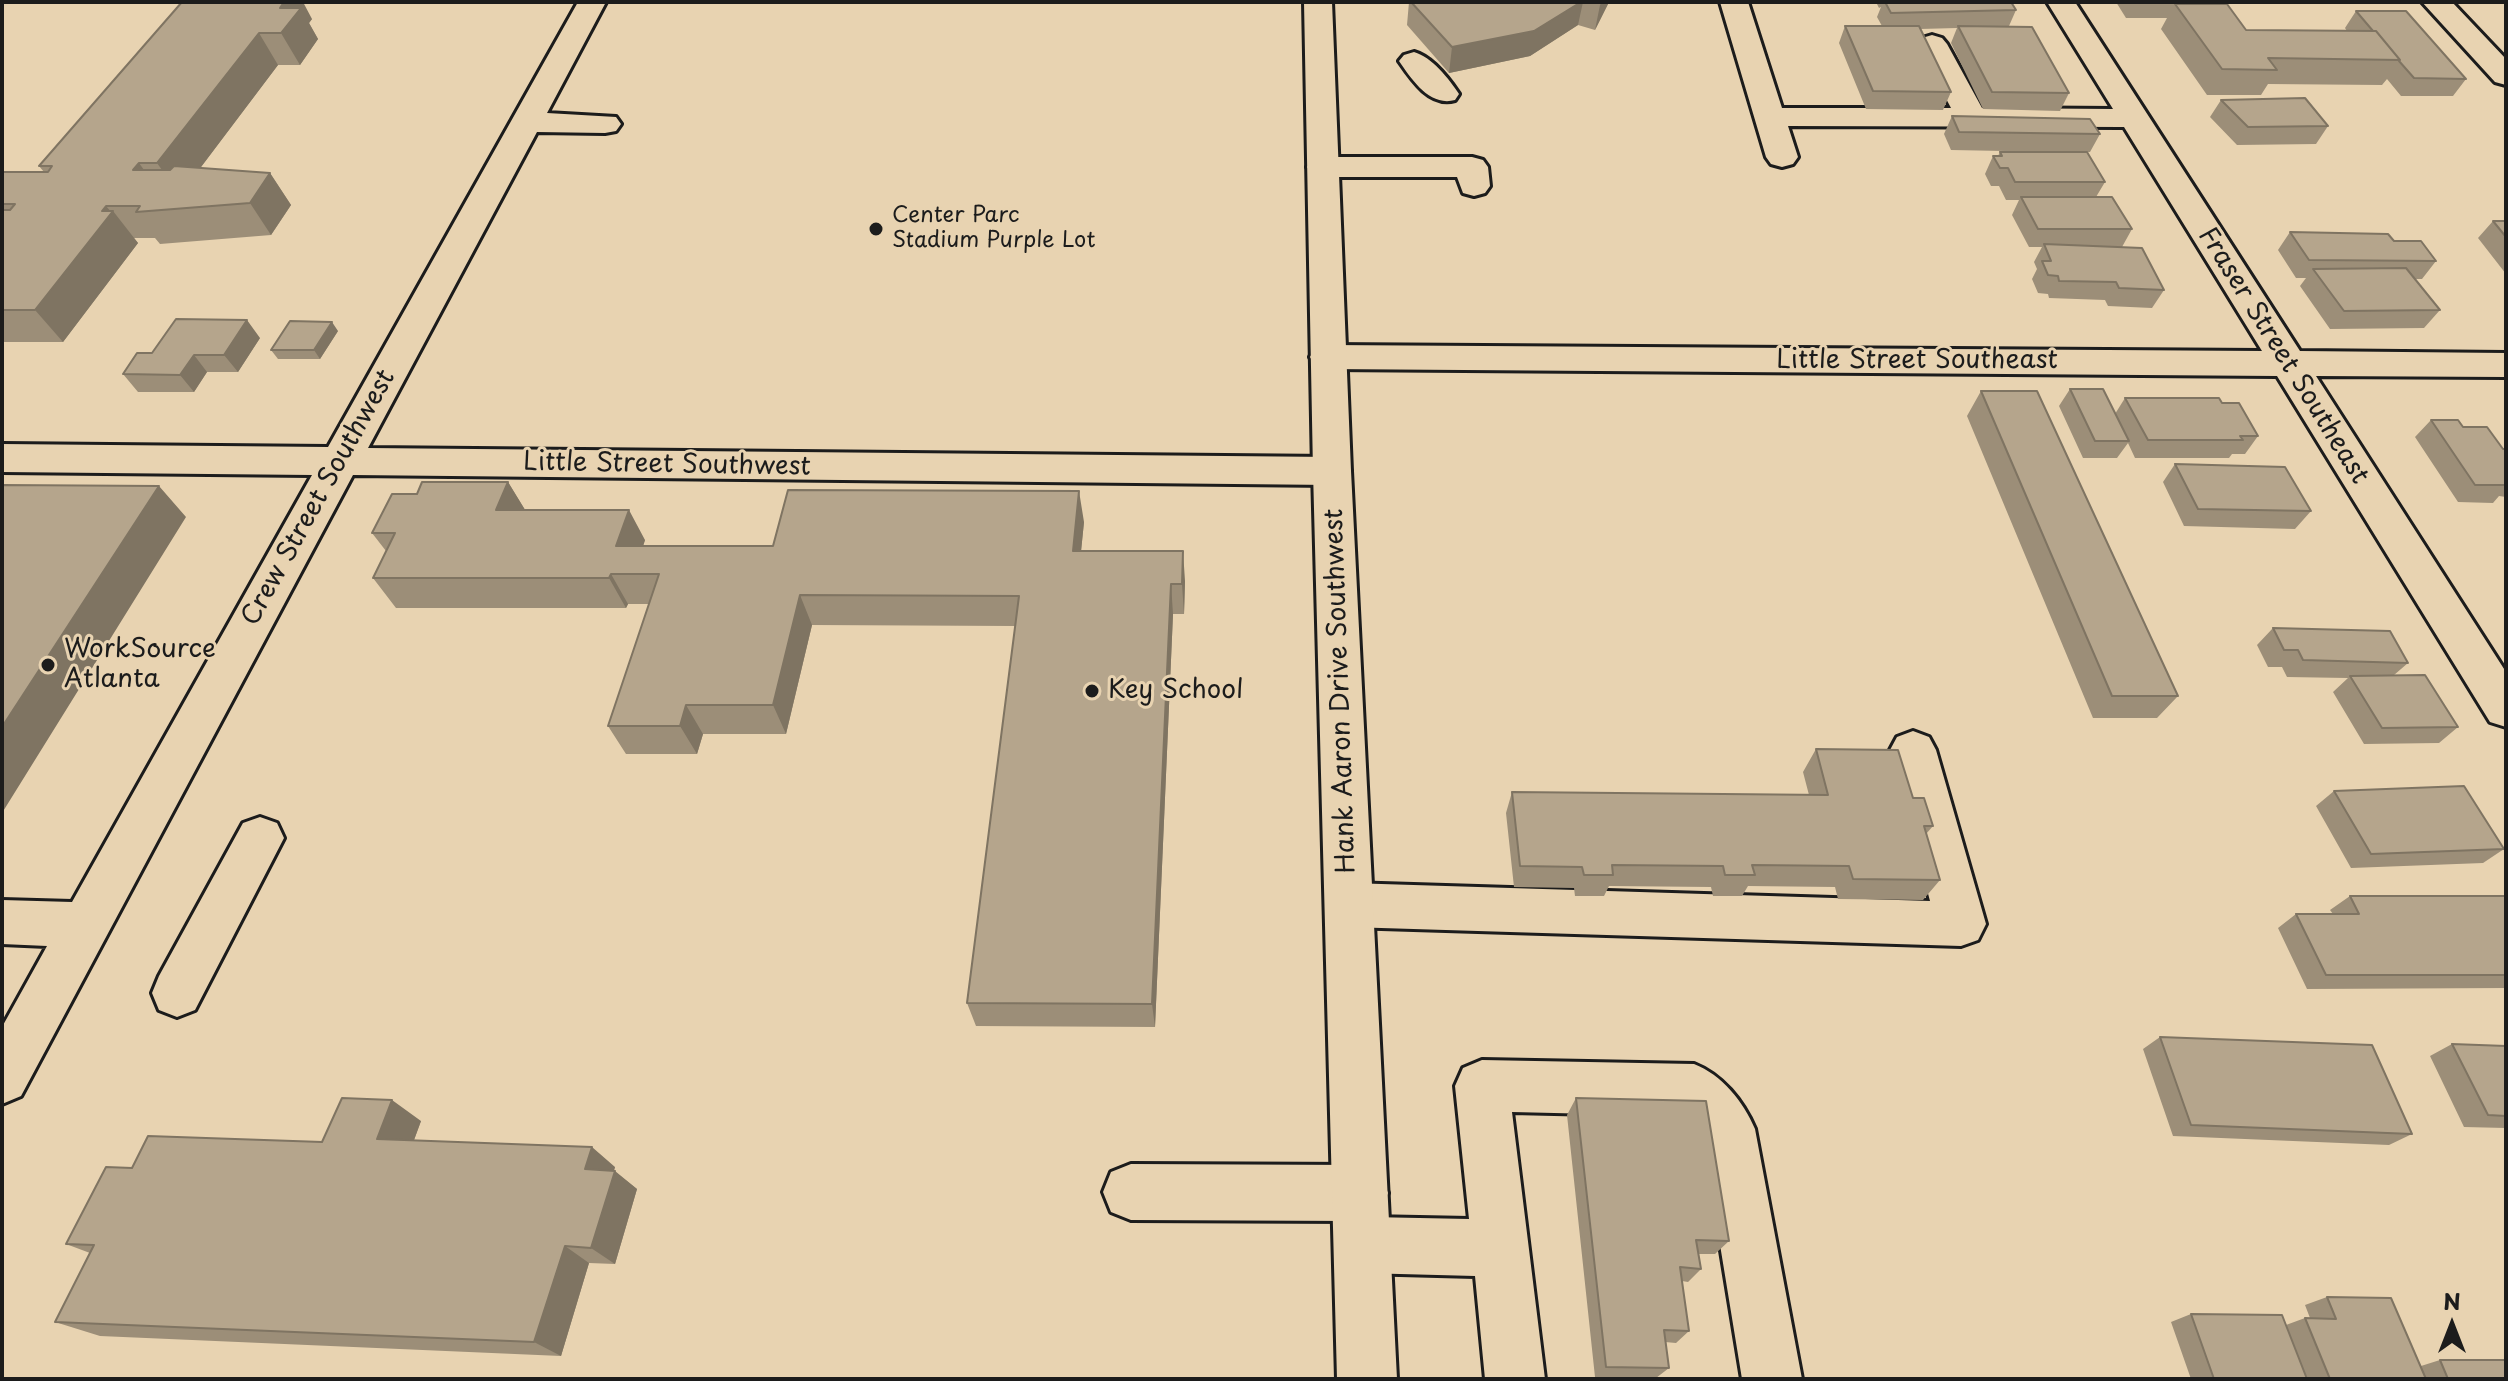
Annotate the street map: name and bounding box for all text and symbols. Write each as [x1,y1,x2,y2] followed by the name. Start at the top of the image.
[892,203,1096,254] place label: Center Parc Stadium Purple Lot
[867,220,885,238] marker: Center Parc Stadium Purple Lot
[2191,222,2375,490] street label: Fraser Street Southeast
[1776,345,2058,377] street label: Little Street Southeast
[236,365,402,631] street label: Crew Street Southwest
[523,447,811,483] street label: Little Street Southwest
[1319,508,1363,874] street label: Hank Aaron Drive Southwest
[64,634,216,696] place label: WorkSource Atlanta
[39,656,57,674] marker: WorkSource Atlanta
[1108,675,1243,707] place label: Key School
[1083,682,1101,700] marker: Key School
[2443,1284,2461,1317] text: N
[2412,1285,2492,1365] north arrow

